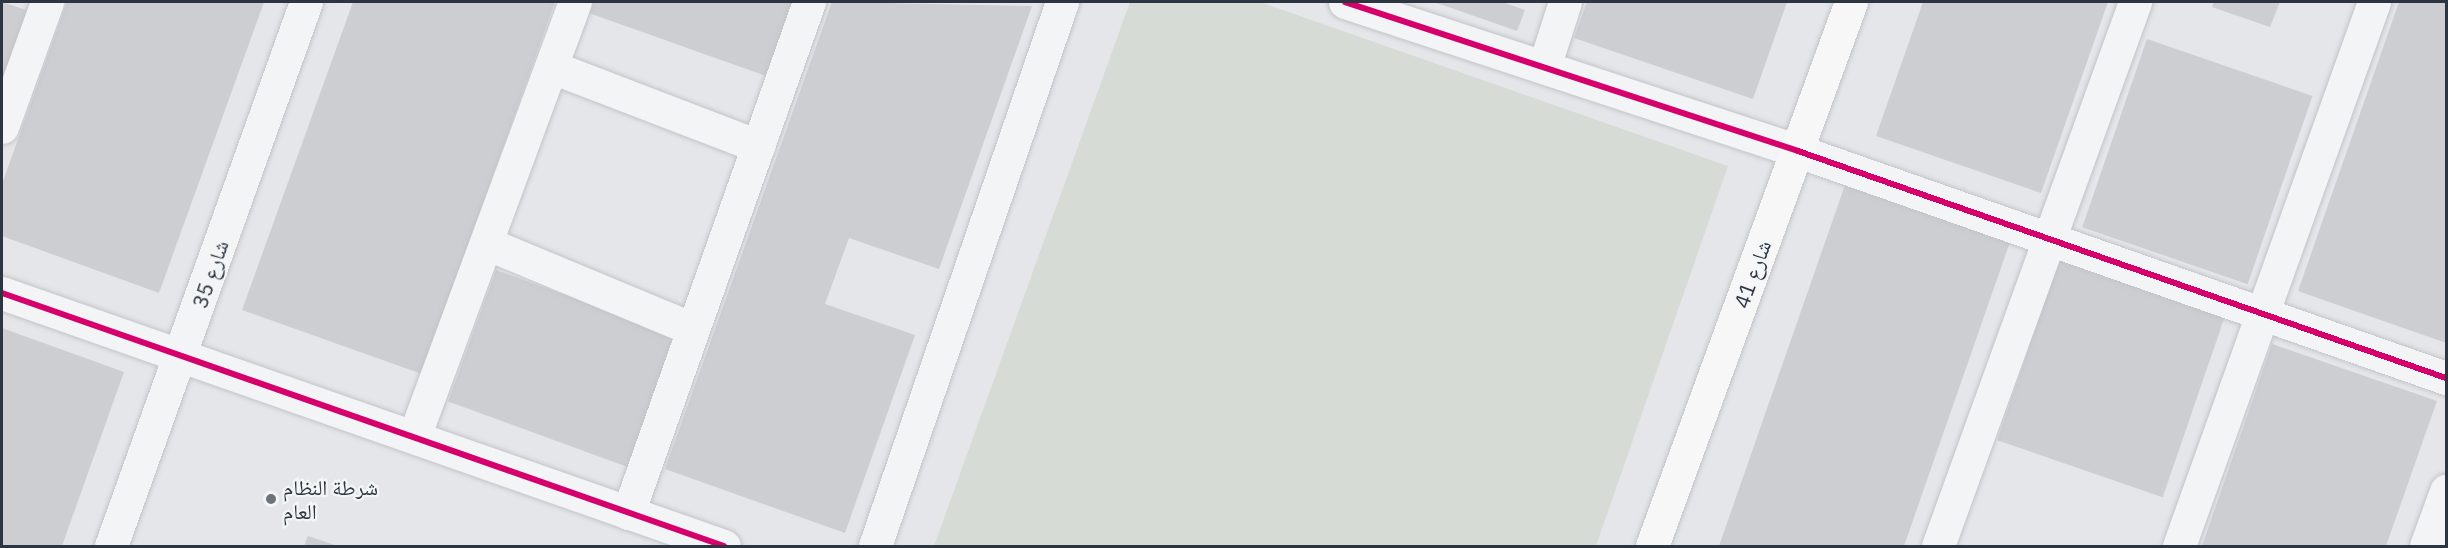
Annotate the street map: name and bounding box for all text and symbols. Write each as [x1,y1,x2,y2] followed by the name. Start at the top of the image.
[187,237,233,311] street label: شارع 35
[1728,237,1776,311] street label: شارع 41
[283,474,378,524] place label: شرطة النظام العام
[264,492,278,506] marker: شرطة النظام العام

